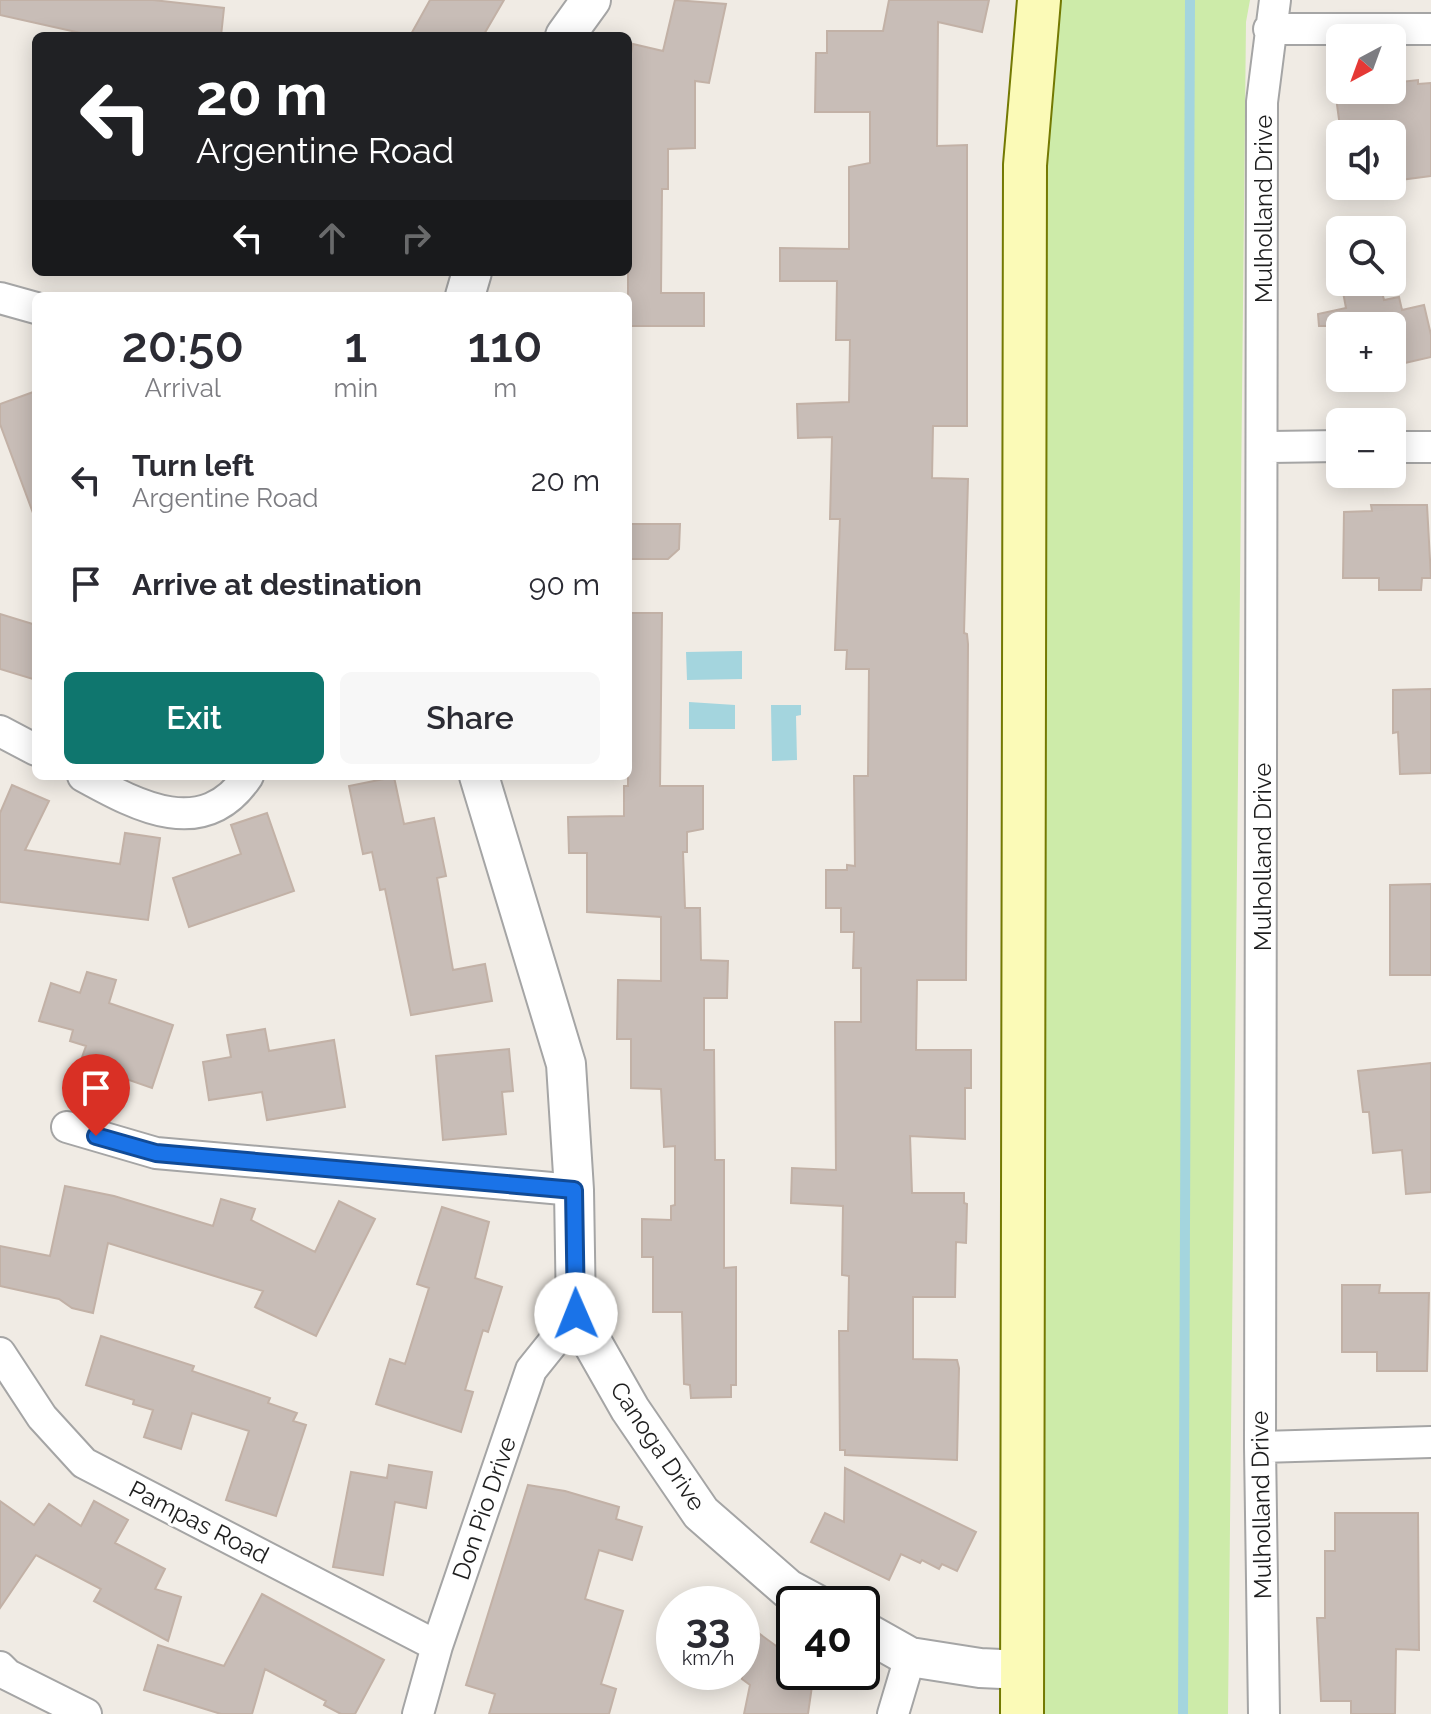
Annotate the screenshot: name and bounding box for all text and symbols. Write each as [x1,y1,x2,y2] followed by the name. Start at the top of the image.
[1326,24,1406,104] north arrow
[1326,24,1406,488] map controls
[196,62,328,128] text: 20 m
[64,64,168,168] icon: left
[1249,115,1278,303] street label: Mulholland Drive
[1326,120,1406,200] button: sound
[196,129,454,171] text: Argentine Road
[226,216,270,260] icon: left
[310,216,354,260] icon: ahead
[394,216,438,260] icon: right
[1326,216,1406,296] button: search
[1326,312,1406,392] button: +
[122,317,244,373] text: 20:50
[345,317,367,373] text: 1
[468,317,542,373] text: 110
[145,373,221,403] text: Arrival
[333,373,378,403] text: min
[493,373,517,403] text: m
[1326,408,1406,488] button: −
[132,448,254,483] text: Turn left
[64,458,108,502] icon: left
[531,463,600,498] text: 20 m
[132,483,319,513] text: Argentine Road
[64,562,108,606] icon: arrive
[132,567,422,602] text: Arrive at destination
[529,567,600,602] text: 90 m
[64,672,324,764] button: Exit
[340,672,600,764] button: Share
[1248,763,1277,951] street label: Mulholland Drive
[62,1054,130,1136] pin
[74,1066,118,1110] icon: arrive
[534,1272,618,1356] position arrow
[604,1376,712,1516] street label: Canoga Drive
[1245,1410,1277,1600] street label: Mulholland Drive
[446,1433,522,1583] street label: Don Pio Drive
[124,1474,274,1570] street label: Pampas Road
[776,1586,880,1690] speed limit sign: 40
[686,1604,730,1651] text: 33
[682,1646,734,1670] text: km/h

